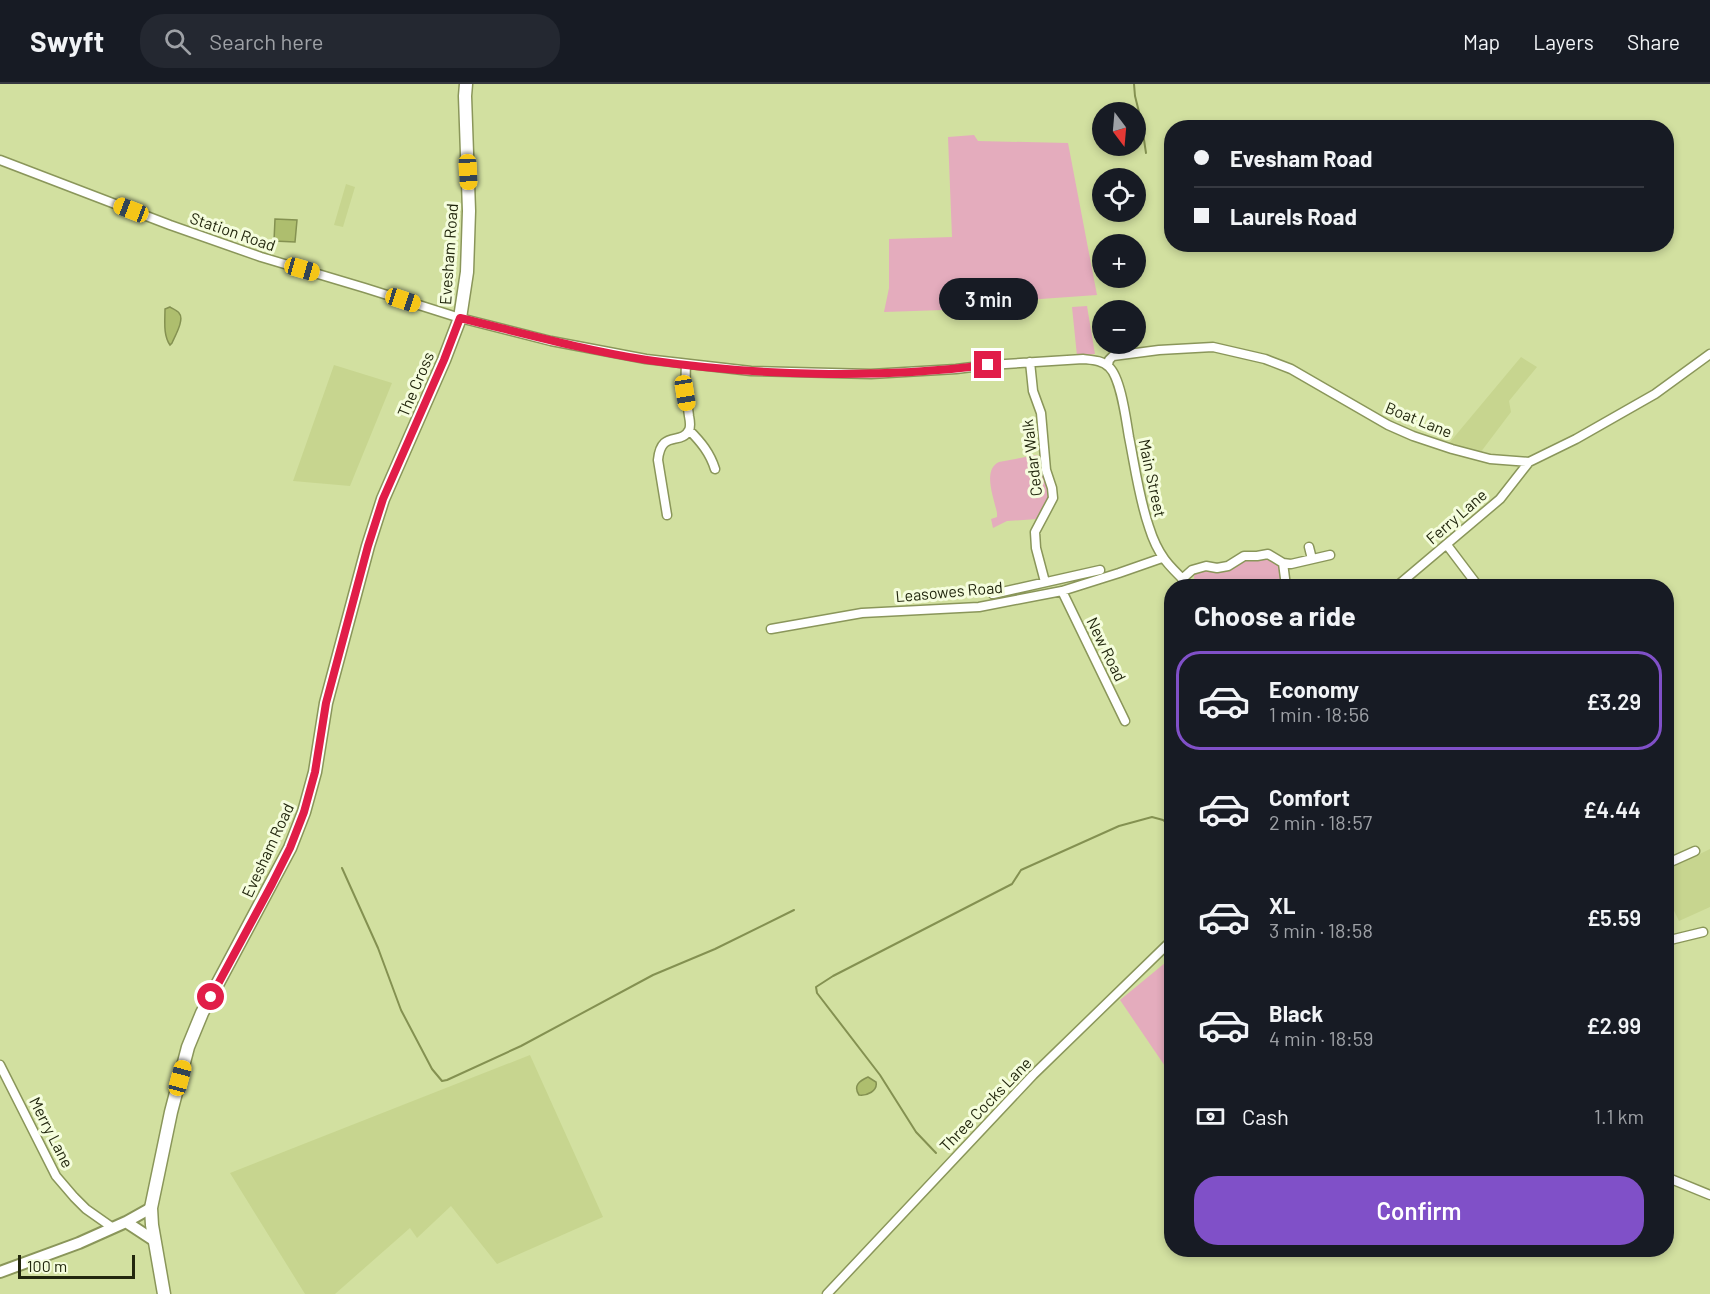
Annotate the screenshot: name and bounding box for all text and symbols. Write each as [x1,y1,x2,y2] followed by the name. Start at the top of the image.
[140,14,560,68] search box
[30,24,104,58] text: Swyft
[161,25,194,58] icon: search
[209,28,324,54] text: Search here
[1463,29,1500,54] text: Map
[1533,29,1594,54] text: Layers
[1627,29,1680,54] text: Share
[1092,102,1146,156] north arrow
[1092,102,1146,354] map controls
[1230,145,1373,171] text: Evesham Road
[458,154,478,190] car
[1092,168,1146,222] button: locate
[111,195,151,225] car
[435,203,461,305] street label: Evesham Road
[1230,203,1357,229] text: Laurels Road
[188,208,278,254] street label: Station Road
[1092,234,1146,288] button: +
[282,255,322,283] car
[938,278,1038,320] callout: 3 min
[383,286,423,314] car
[965,287,1012,311] text: 3 min
[1092,300,1146,354] button: −
[393,349,437,419] street label: The Cross
[974,351,1001,378] route end
[673,374,697,412] car
[1383,397,1455,441] street label: Boat Lane
[1017,418,1045,498] street label: Cedar Walk
[1135,437,1171,519] street label: Main Street
[1422,485,1490,547] street label: Ferry Lane
[895,577,1003,605] street label: Leasowes Road
[1194,599,1356,631] text: Choose a ride
[1083,614,1131,684] street label: New Road
[1197,674,1251,728] icon: car
[1269,676,1359,702] text: Economy
[1586,688,1641,714] text: £3.29
[1269,702,1369,726] text: 1 min · 18:56
[1197,782,1251,836] icon: car
[1269,784,1350,810] text: Comfort
[1583,796,1641,822] text: £4.44
[237,800,297,900] street label: Evesham Road
[1269,810,1372,834] text: 2 min · 18:57
[1197,890,1251,944] icon: car
[1269,892,1295,918] text: XL
[1587,904,1641,930] text: £5.59
[1269,918,1373,942] text: 3 min · 18:58
[197,983,224,1010] route start
[1197,998,1251,1052] icon: car
[1269,1000,1323,1026] text: Black
[1586,1012,1641,1038] text: £2.99
[1269,1026,1374,1050] text: 4 min · 18:59
[935,1053,1035,1155] street label: Three Cocks Lane
[167,1058,193,1098] car
[26,1093,78,1171] street label: Merry Lane
[1194,1100,1227,1133] icon: cash
[1242,1103,1289,1129] text: Cash
[1594,1104,1644,1128] text: 1.1 km
[1194,1176,1644,1245] button: Confirm
[18,1252,135,1280] scale bar
[27,1256,67,1275] text: 100 m

